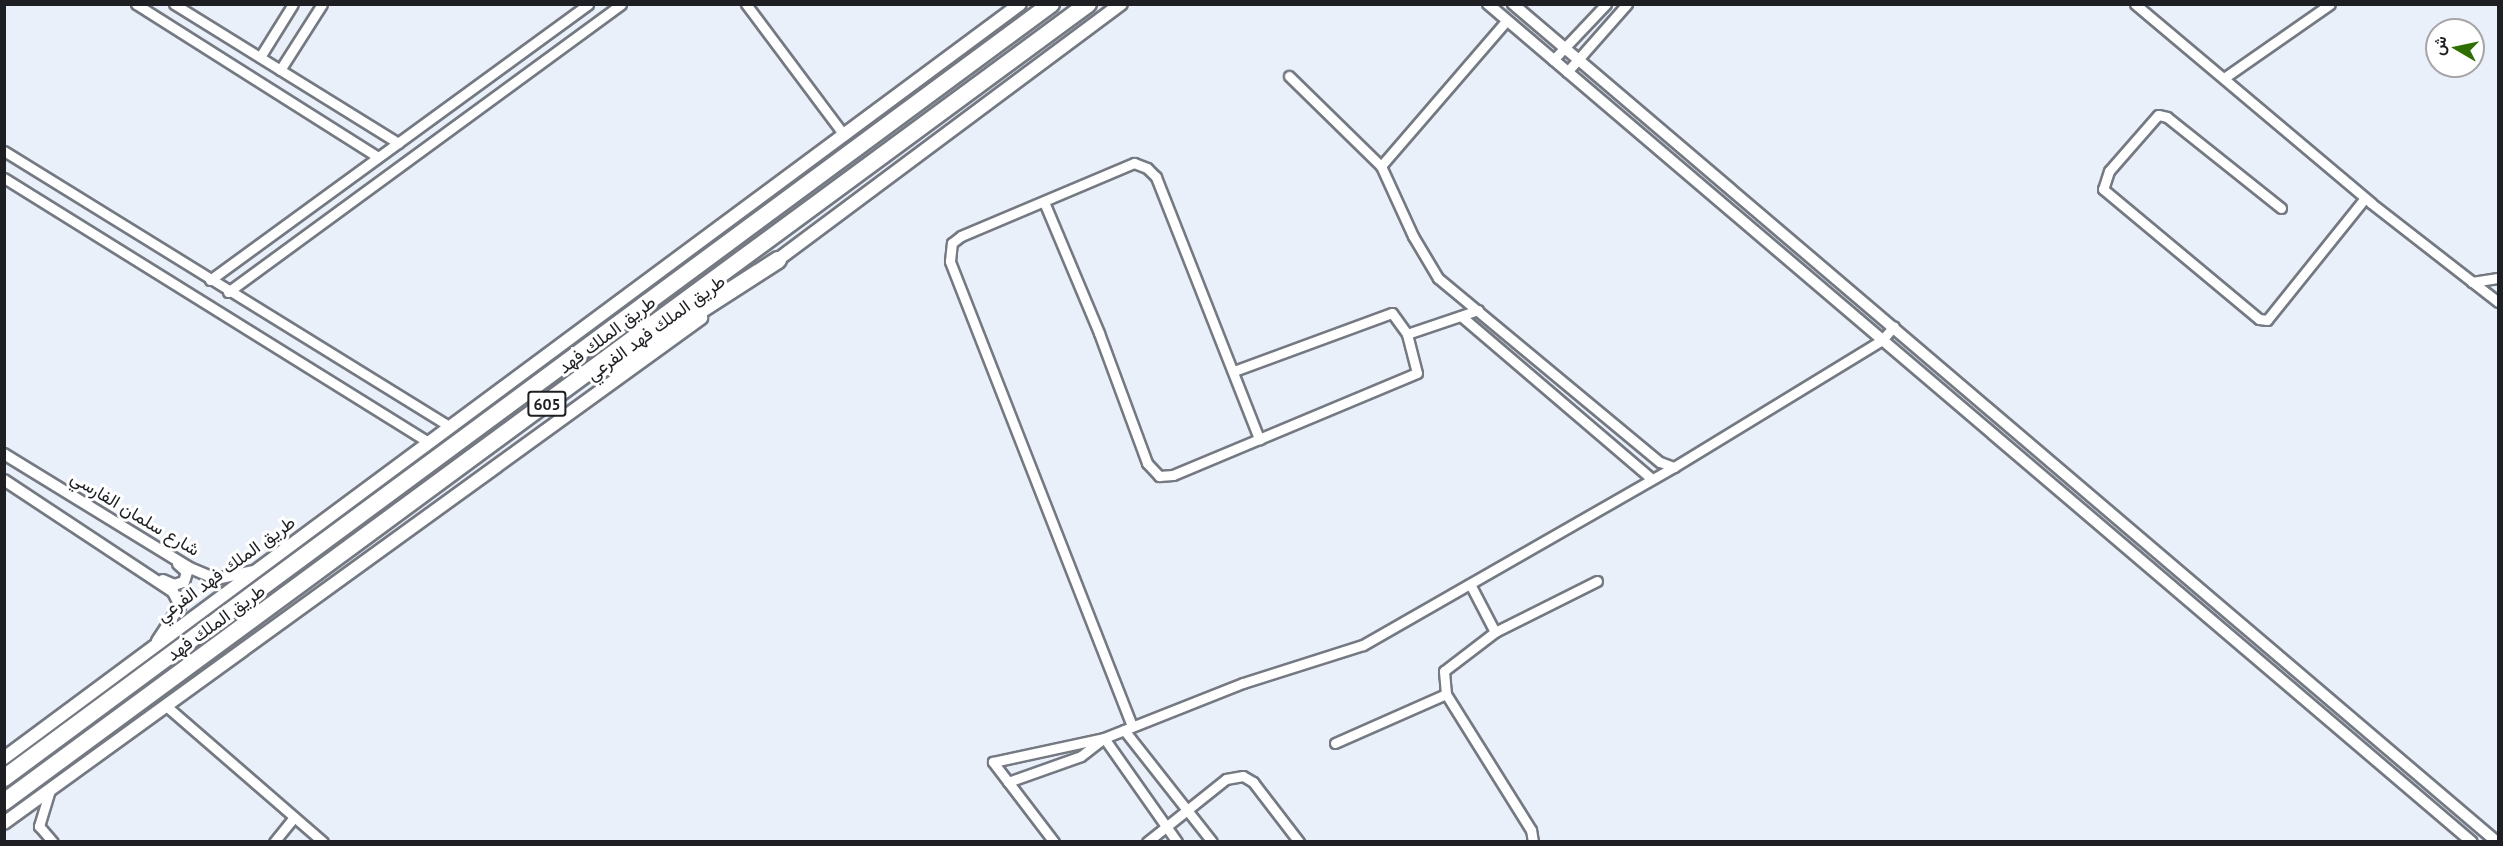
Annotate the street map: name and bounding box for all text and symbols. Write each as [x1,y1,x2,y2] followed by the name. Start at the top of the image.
[2425,18,2485,78] north arrow
[2428,34,2451,57] text: ش
[582,270,730,386] street label: طريق الملك فهد الفرعي
[554,291,660,379] street label: طريق الملك فهد
[526,391,568,417] road number: 605
[67,467,203,561] street label: شارع سلمان الفارسي
[152,511,300,627] street label: طريق الملك فهد الفرعي
[163,580,269,666] street label: طريق الملك فهد

